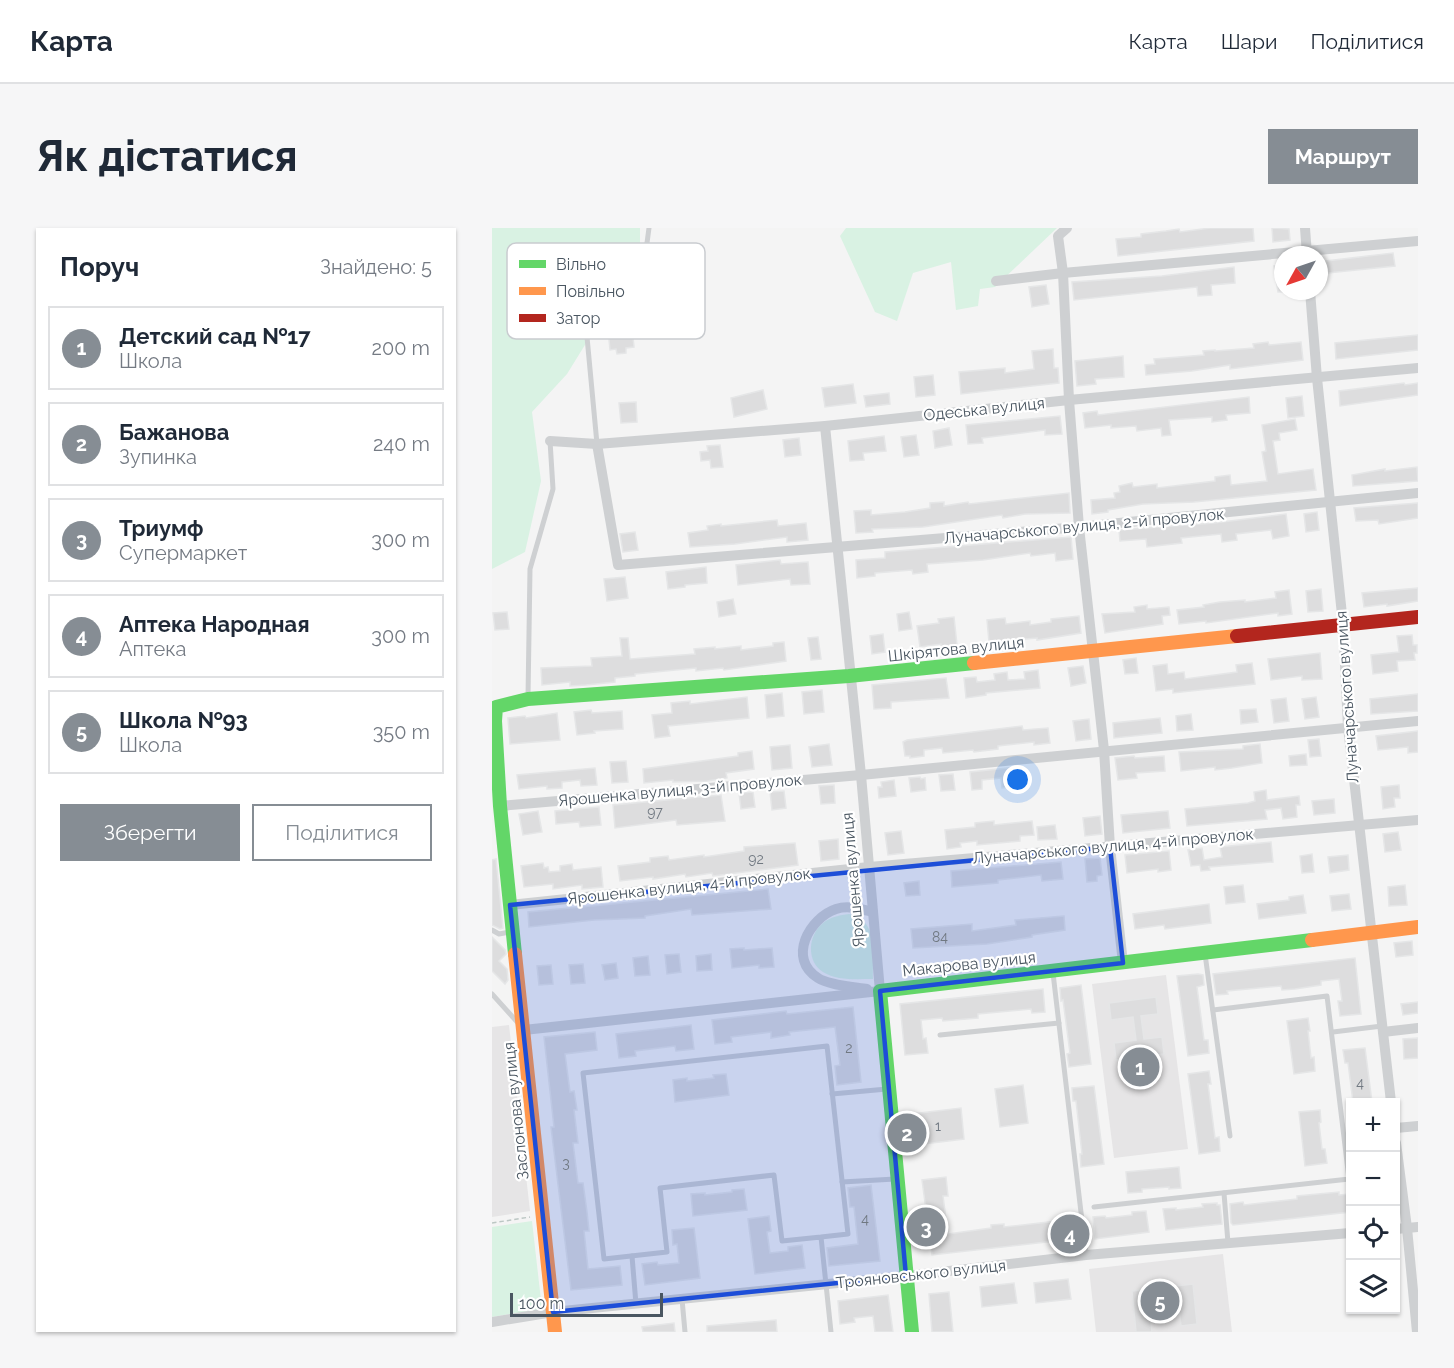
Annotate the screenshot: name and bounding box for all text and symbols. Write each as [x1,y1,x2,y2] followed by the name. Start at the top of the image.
[30,25,113,58] text: Карта
[1129,29,1188,54] text: Карта
[1221,29,1278,54] text: Шари
[1311,29,1424,54] text: Поділитися
[1268,129,1418,184] button: Маршрут
[36,132,298,181] text: Як дістатися
[507,243,705,339] legend
[1274,246,1328,300] north arrow
[60,252,139,282] text: Поруч
[320,255,432,279] text: Знайдено: 5
[556,255,606,274] text: Вільно
[556,282,625,301] text: Повільно
[556,309,600,328] text: Затор
[119,323,311,349] text: Детский сад №17
[77,336,86,360] text: 1
[372,336,430,360] text: 200 m
[119,349,182,373] text: Школа
[922,393,1046,425] street label: Одеська вулиця
[119,419,229,445] text: Бажанова
[76,432,87,456] text: 2
[373,432,430,456] text: 240 m
[119,445,197,469] text: Зупинка
[943,504,1225,548] street label: Луначарського вулиця, 2-й провулок
[119,515,203,541] text: Триумф
[76,528,87,552] text: 3
[371,528,430,552] text: 300 m
[119,541,247,565] text: Супермаркет
[1332,610,1362,784] street label: Луначарського вулиця
[119,611,310,637] text: Аптека Народная
[76,624,87,648] text: 4
[371,624,430,648] text: 300 m
[887,632,1025,666] street label: Шкірятова вулиця
[119,637,186,661] text: Аптека
[119,707,248,733] text: Школа №93
[76,720,87,744] text: 5
[373,720,430,744] text: 350 m
[119,733,182,757] text: Школа
[1003,765,1032,794] your location
[557,770,803,810] street label: Ярошенка вулиця, 3-й провулок
[60,804,240,861] button: Зберегти
[252,804,432,861] button: Поділитися
[647,804,663,820] house number: 97
[838,812,868,948] street label: Ярошенка вулиця
[972,824,1254,868] street label: Луначарського вулиця, 4-й провулок
[748,851,764,867] house number: 92
[566,864,812,908] street label: Ярошенка вулиця, 4-й провулок
[932,929,948,945] house number: 84
[901,948,1037,980] street label: Макарова вулиця
[845,1040,853,1056] house number: 2
[499,1041,533,1181] street label: Заслонова вулиця
[1120,1044,1160,1090] pin: 1
[1356,1075,1364,1091] house number: 4
[1346,1098,1400,1314] map controls
[1346,1098,1400,1152] button: +
[888,1110,926,1156] pin: 2
[935,1118,941,1134] house number: 1
[1346,1152,1400,1206] button: −
[562,1155,570,1171] house number: 3
[906,1204,946,1250] pin: 3
[1346,1206,1400,1260] button: locate
[861,1211,869,1227] house number: 4
[1050,1212,1090,1256] pin: 4
[835,1256,1007,1292] street label: Трояновського вулиця
[1346,1260,1400,1314] button: layers
[1140,1278,1180,1324] pin: 5
[510,1290,663,1318] scale bar
[519,1294,564,1313] text: 100 m

